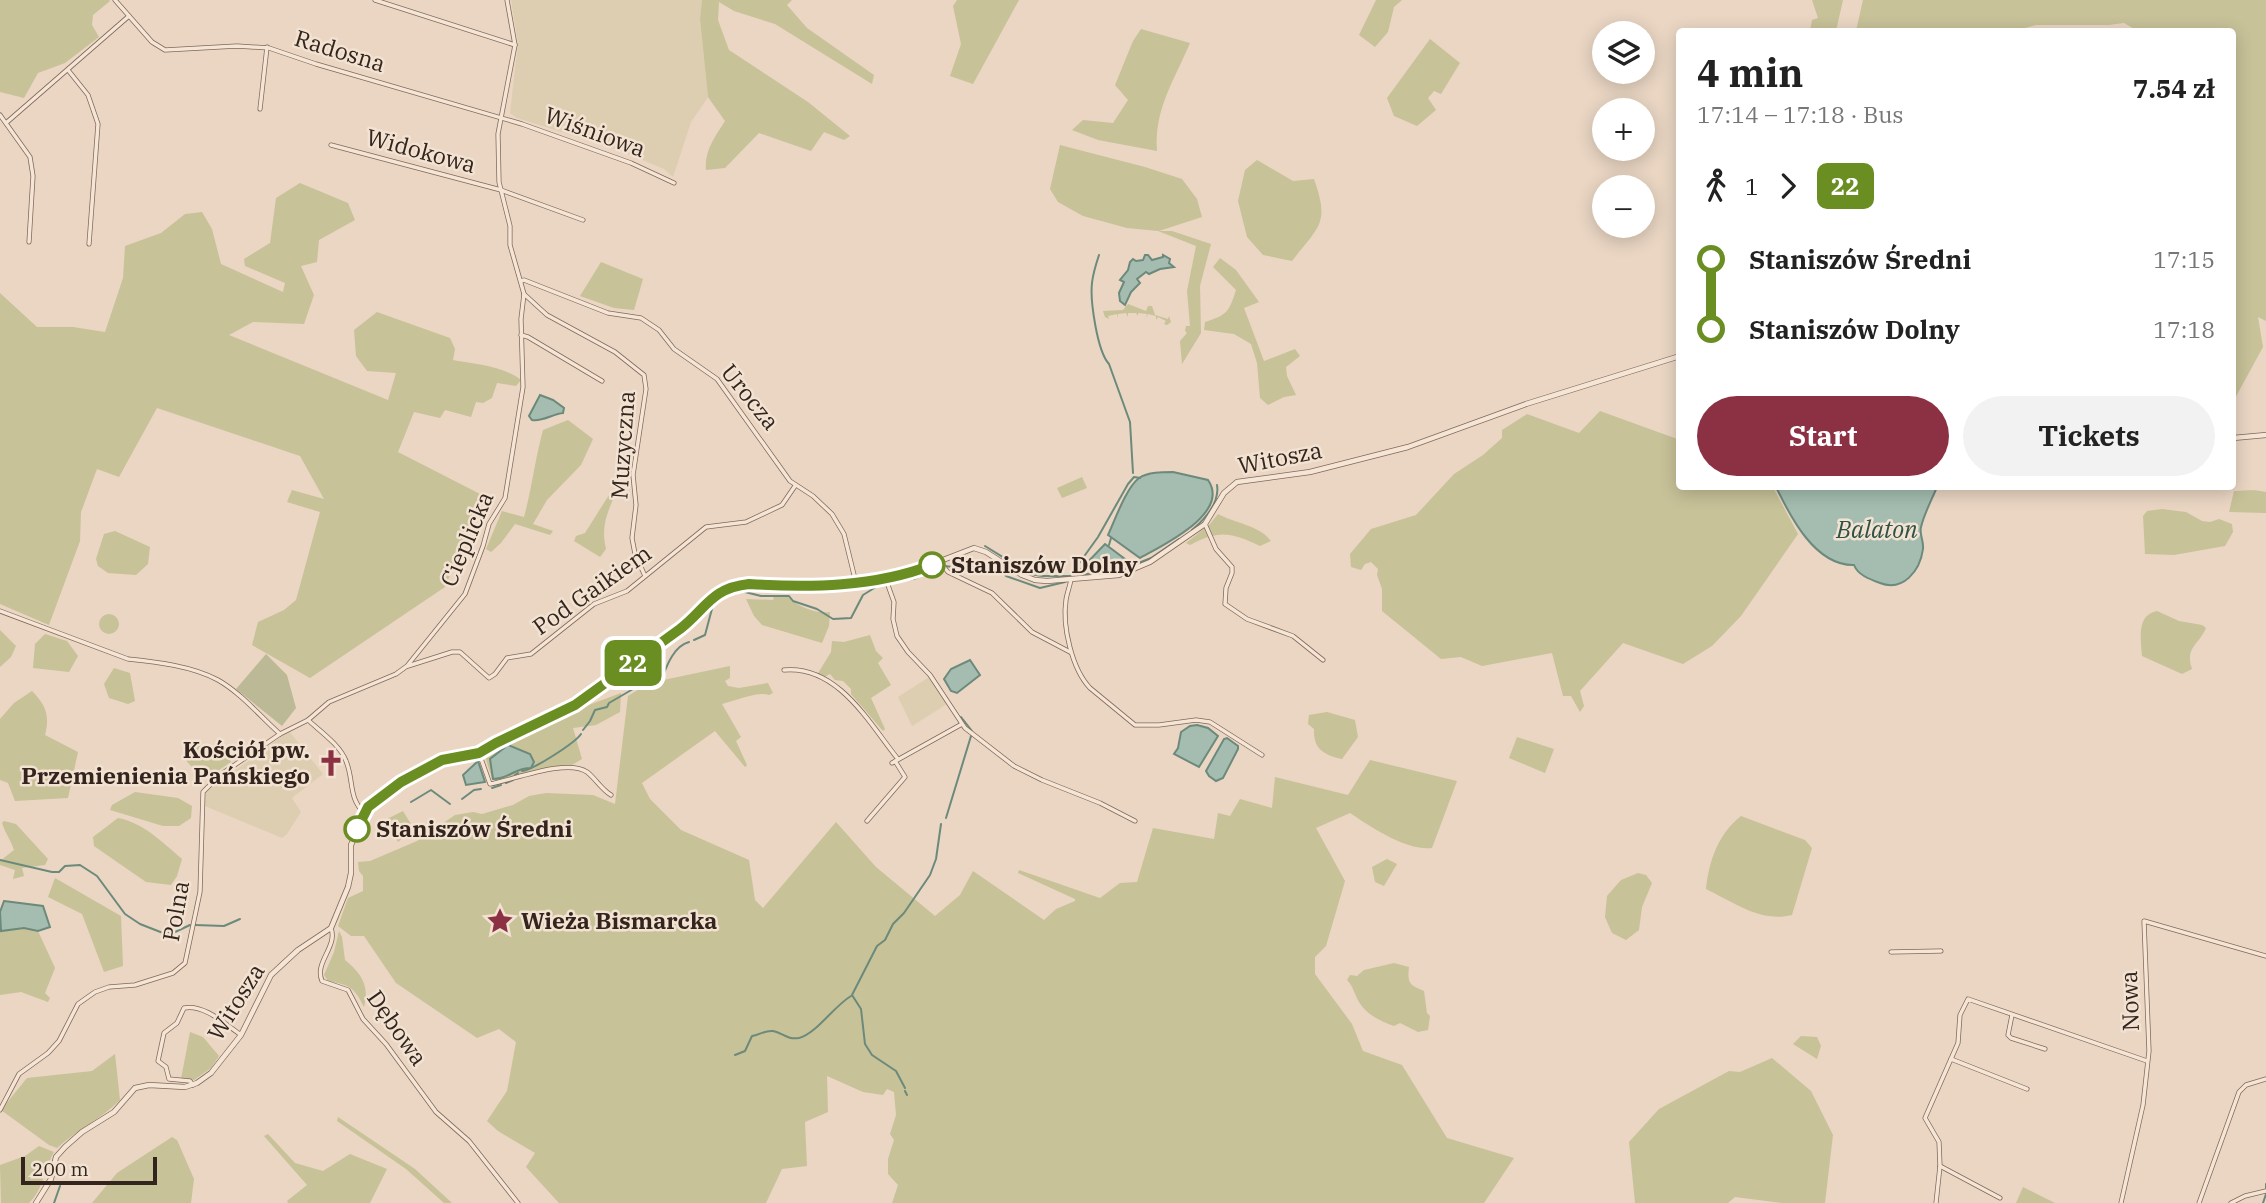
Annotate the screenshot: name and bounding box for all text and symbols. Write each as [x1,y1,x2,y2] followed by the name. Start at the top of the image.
[1592,21,1655,238] map controls
[1592,21,1655,84] button: layers
[291,22,389,78] street label: Radosna
[1697,48,1803,97] text: 4 min
[2133,71,2215,105] text: 7.54 zł
[1592,98,1655,161] button: +
[541,99,650,163] street label: Wiśniowa
[1697,99,1904,129] text: 17:14 – 17:18 · Bus
[363,121,479,179] street label: Widokowa
[1697,167,1735,205] icon: walk
[1769,167,1807,205] icon: forward
[1831,170,1860,202] text: 22
[1745,171,1759,201] text: 1
[1592,175,1655,238] button: −
[1749,242,1971,276] text: Staniszów Średni
[2153,244,2215,274] text: 17:15
[1749,312,1960,346] text: Staniszów Dolny
[2153,314,2215,344] text: 17:18
[715,357,786,435] street label: Urocza
[603,390,641,500] street label: Muzyczna
[1697,396,1949,476] button: Start
[1963,396,2215,476] button: Tickets
[1235,434,1325,480] street label: Witosza
[433,486,500,591] street label: Cieplicka
[1835,513,1918,545] water label: Balaton
[526,537,657,641] street label: Pod Gaikiem
[951,549,1138,579] place label: Staniszów Dolny
[919,552,945,578] marker: Staniszów Dolny
[602,640,664,686] line badge: 22
[619,647,647,679] text: 22
[21,734,310,790] place label: Kościół pw. Przemienienia Pańskiego
[316,748,346,778] church icon: Kościół pw. Przemienienia Pańskiego
[376,813,573,843] place label: Staniszów Średni
[344,816,370,842] marker: Staniszów Średni
[155,878,195,943] street label: Polna
[521,905,717,935] place label: Wieża Bismarcka
[485,906,515,936] place icon: Wieża Bismarcka
[200,957,270,1046] street label: Witosza
[2113,970,2145,1032] street label: Nowa
[361,984,435,1071] street label: Dębowa
[21,1154,158,1186] scale bar
[32,1157,89,1181] text: 200 m

